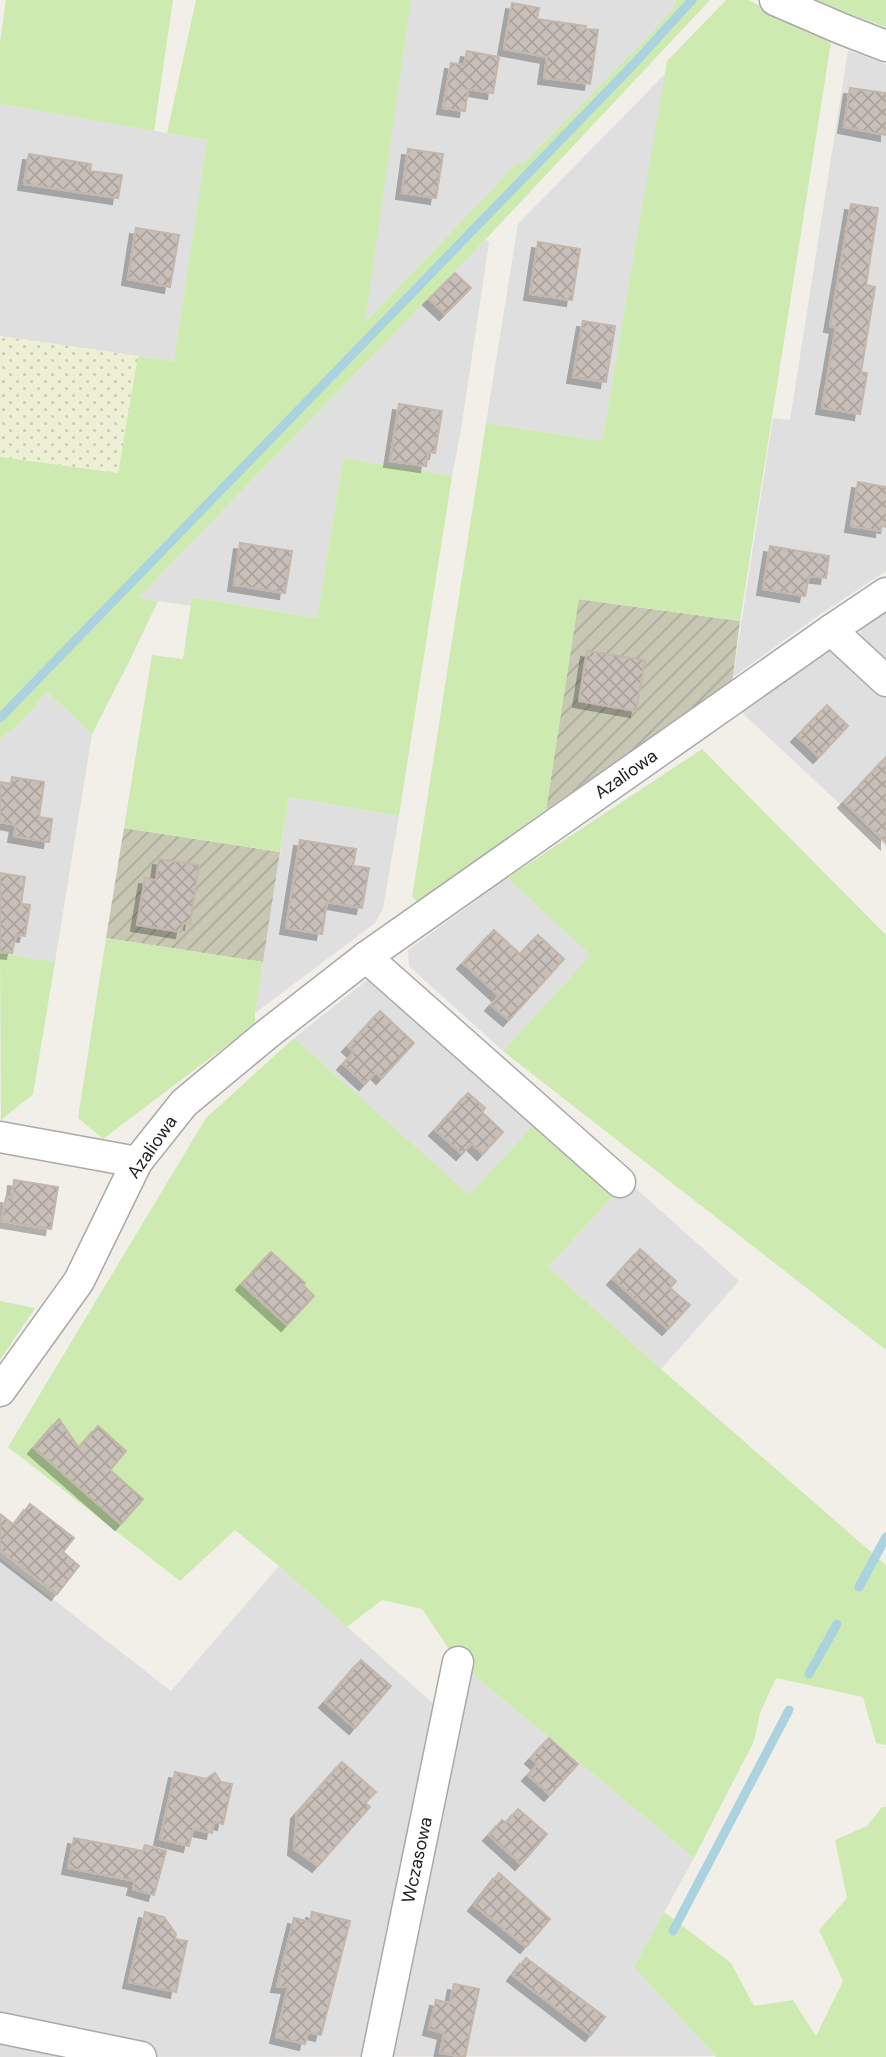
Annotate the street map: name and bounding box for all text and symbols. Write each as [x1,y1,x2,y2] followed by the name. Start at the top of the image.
[590,744,662,804] street label: Azaliowa
[122,1111,182,1183] street label: Azaliowa
[396,1815,438,1905] street label: Wczasowa

